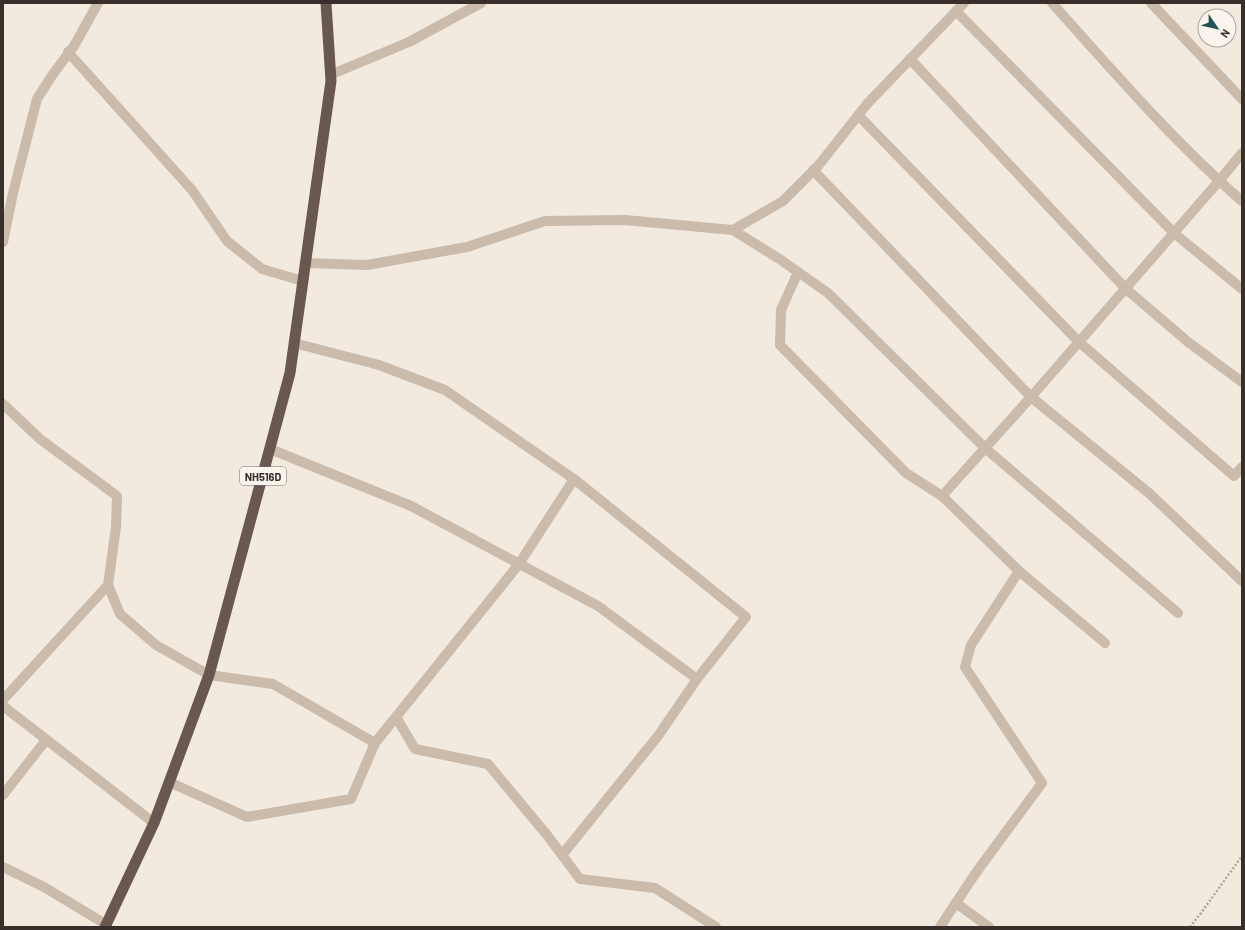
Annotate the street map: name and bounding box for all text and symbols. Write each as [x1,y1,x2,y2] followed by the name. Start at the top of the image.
[1197,8,1237,48] north arrow
[1218,27,1233,41] text: N
[240,467,286,485] road number: NH516D

